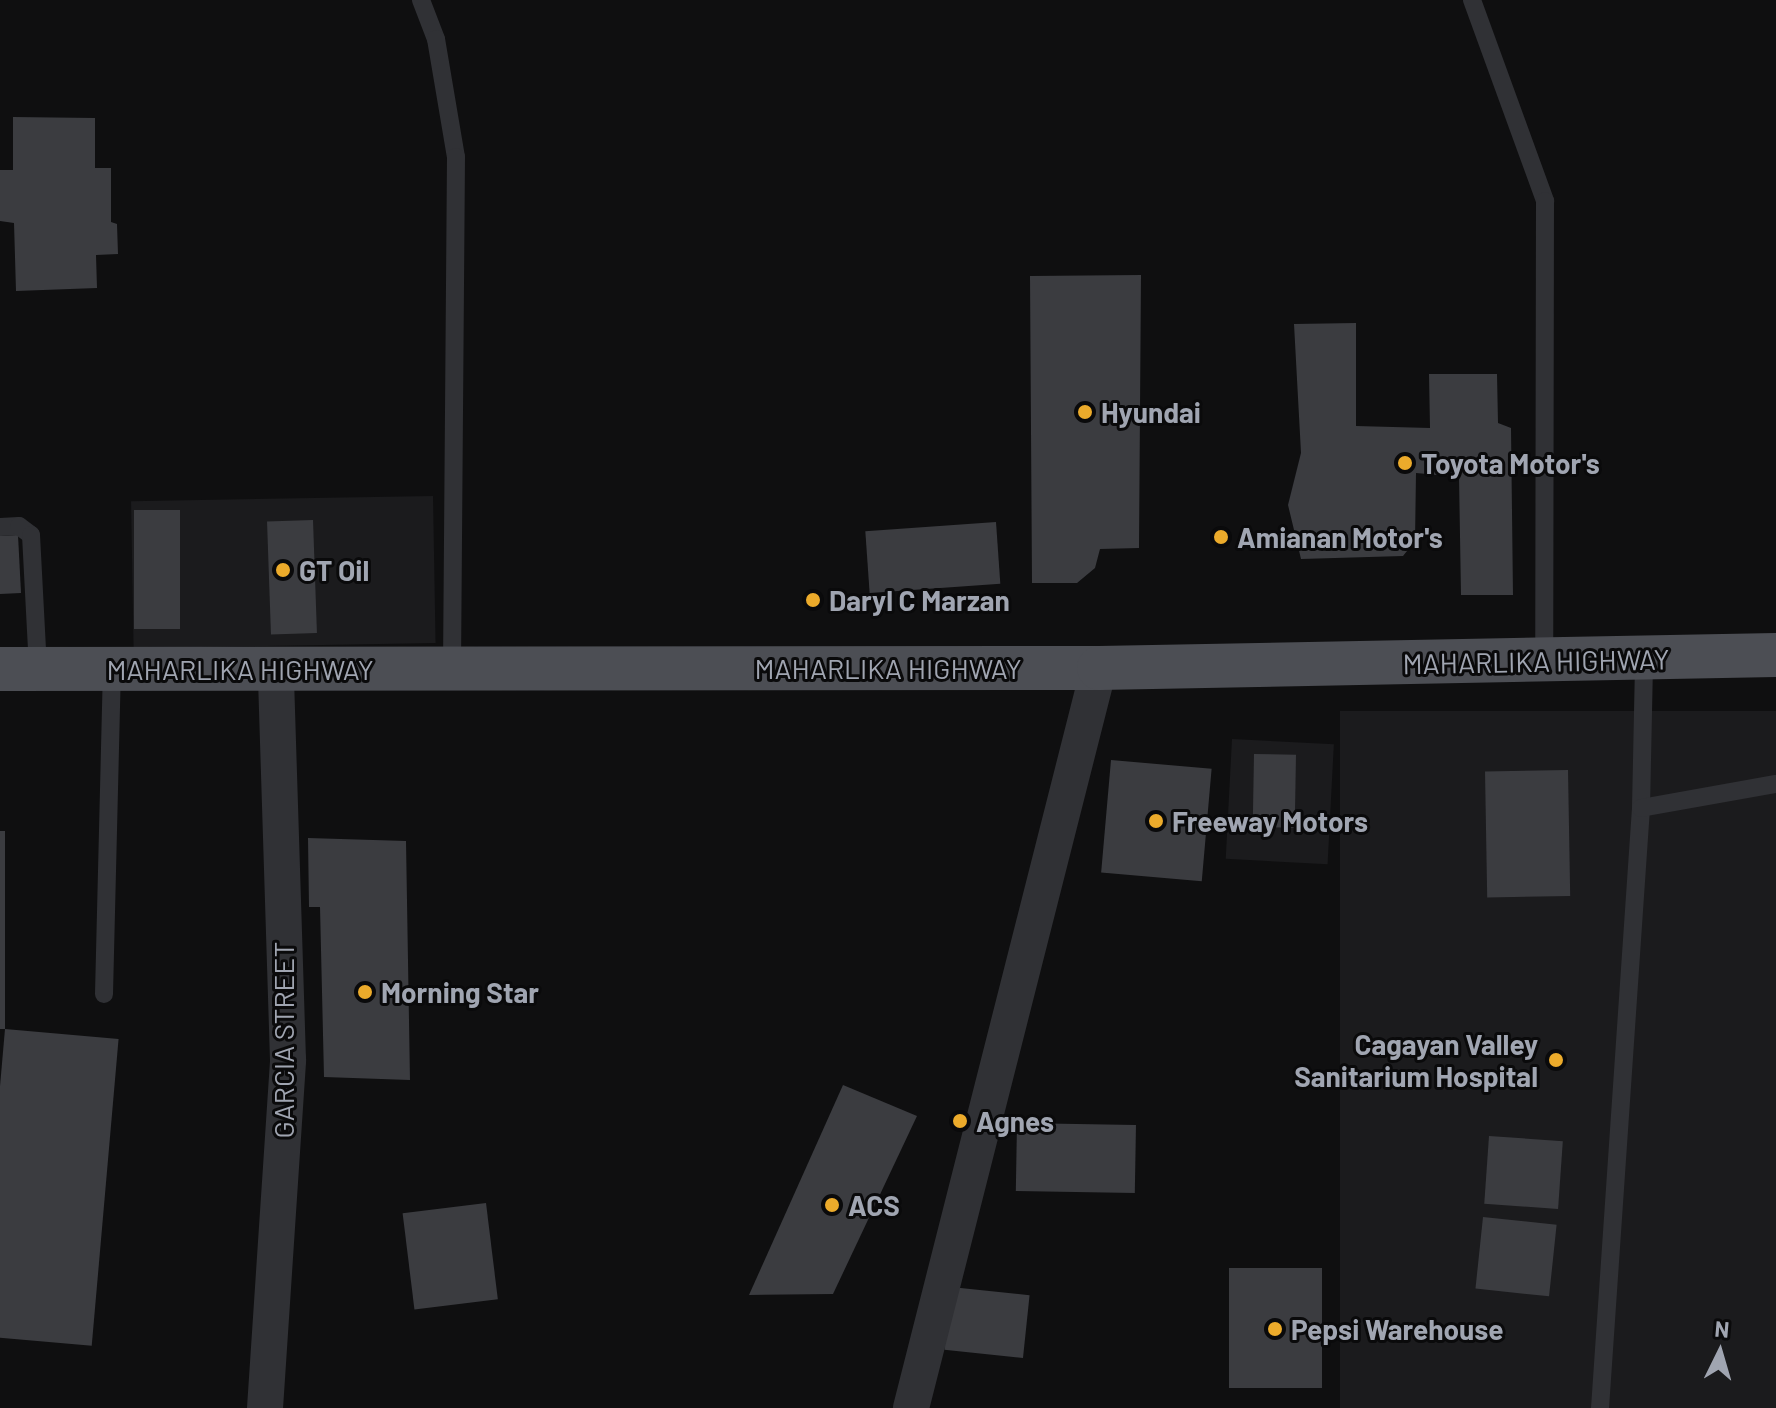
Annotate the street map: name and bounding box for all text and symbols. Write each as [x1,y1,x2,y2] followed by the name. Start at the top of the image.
[1101,395,1201,429] place label: Hyundai
[1076,403,1094,421] marker: Hyundai
[1421,446,1600,480] place label: Toyota Motor's
[1396,454,1414,472] marker: Toyota Motor's
[1237,520,1443,554] place label: Amianan Motor's
[1212,528,1230,546] marker: Amianan Motor's
[299,553,369,587] place label: GT Oil
[274,561,292,579] marker: GT Oil
[829,583,1010,617] place label: Daryl C Marzan
[804,591,822,609] marker: Daryl C Marzan
[1402,642,1670,680] street label: MAHARLIKA HIGHWAY
[754,651,1022,685] street label: MAHARLIKA HIGHWAY
[106,652,374,686] street label: MAHARLIKA HIGHWAY
[1172,804,1368,838] place label: Freeway Motors
[1147,812,1165,830] marker: Freeway Motors
[266,942,300,1138] street label: GARCIA STREET
[381,975,539,1009] place label: Morning Star
[356,983,374,1001] marker: Morning Star
[1294,1027,1538,1093] place label: Cagayan Valley Sanitarium Hospital
[1545,1049,1567,1071] marker: Cagayan Valley Sanitarium Hospital
[976,1104,1054,1138] place label: Agnes
[951,1112,969,1130] marker: Agnes
[848,1188,900,1222] place label: ACS
[823,1196,841,1214] marker: ACS
[1291,1312,1504,1346] place label: Pepsi Warehouse
[1680,1312,1760,1392] north arrow
[1714,1315,1731,1342] text: N
[1266,1320,1284,1338] marker: Pepsi Warehouse

